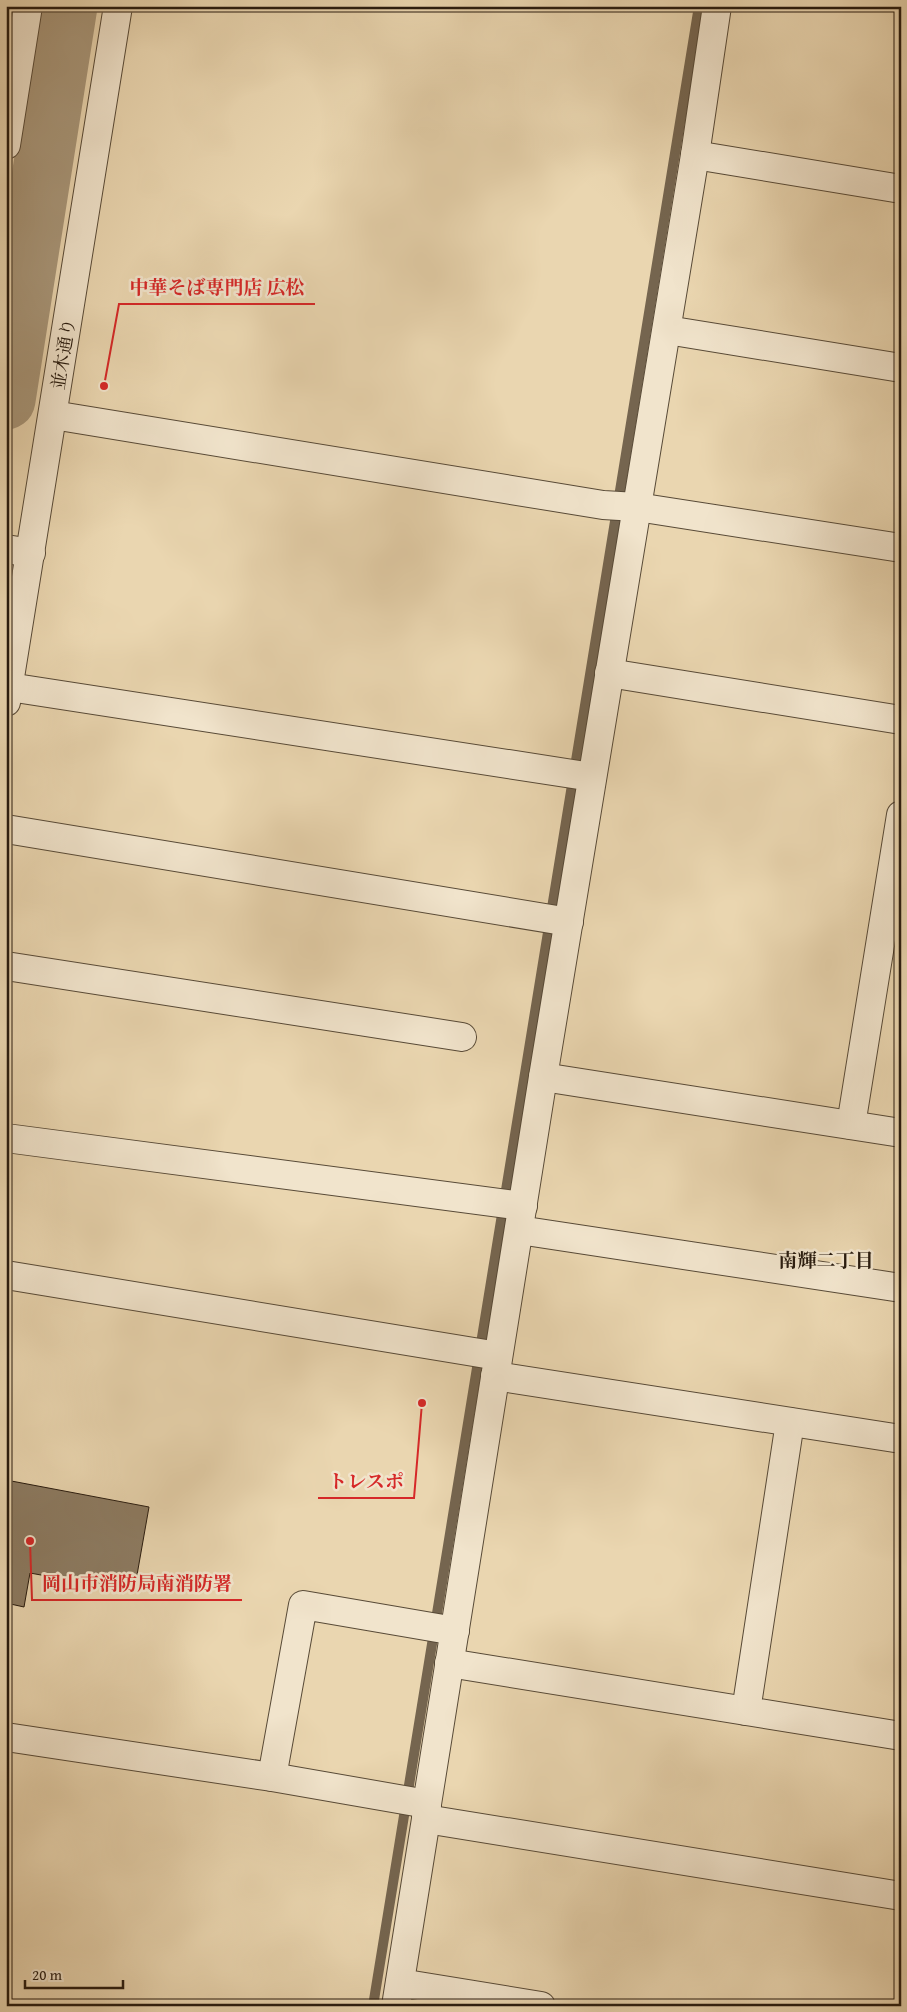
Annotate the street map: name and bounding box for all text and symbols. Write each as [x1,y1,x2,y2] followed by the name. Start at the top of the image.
[119,270,315,304] callout: 中華そば専門店 広松
[129,273,305,301] text: 中華そば専門店 広松
[44,316,82,392] street label: 並木通り
[778,1246,874,1274] district label: 南輝二丁目
[318,1464,414,1498] callout: トレスポ
[328,1467,404,1495] text: トレスポ
[32,1566,242,1600] callout: 岡山市消防局南消防署
[42,1569,232,1597] text: 岡山市消防局南消防署
[25,1957,122,1989] scale bar
[32,1964,63,1985] text: 20 m

